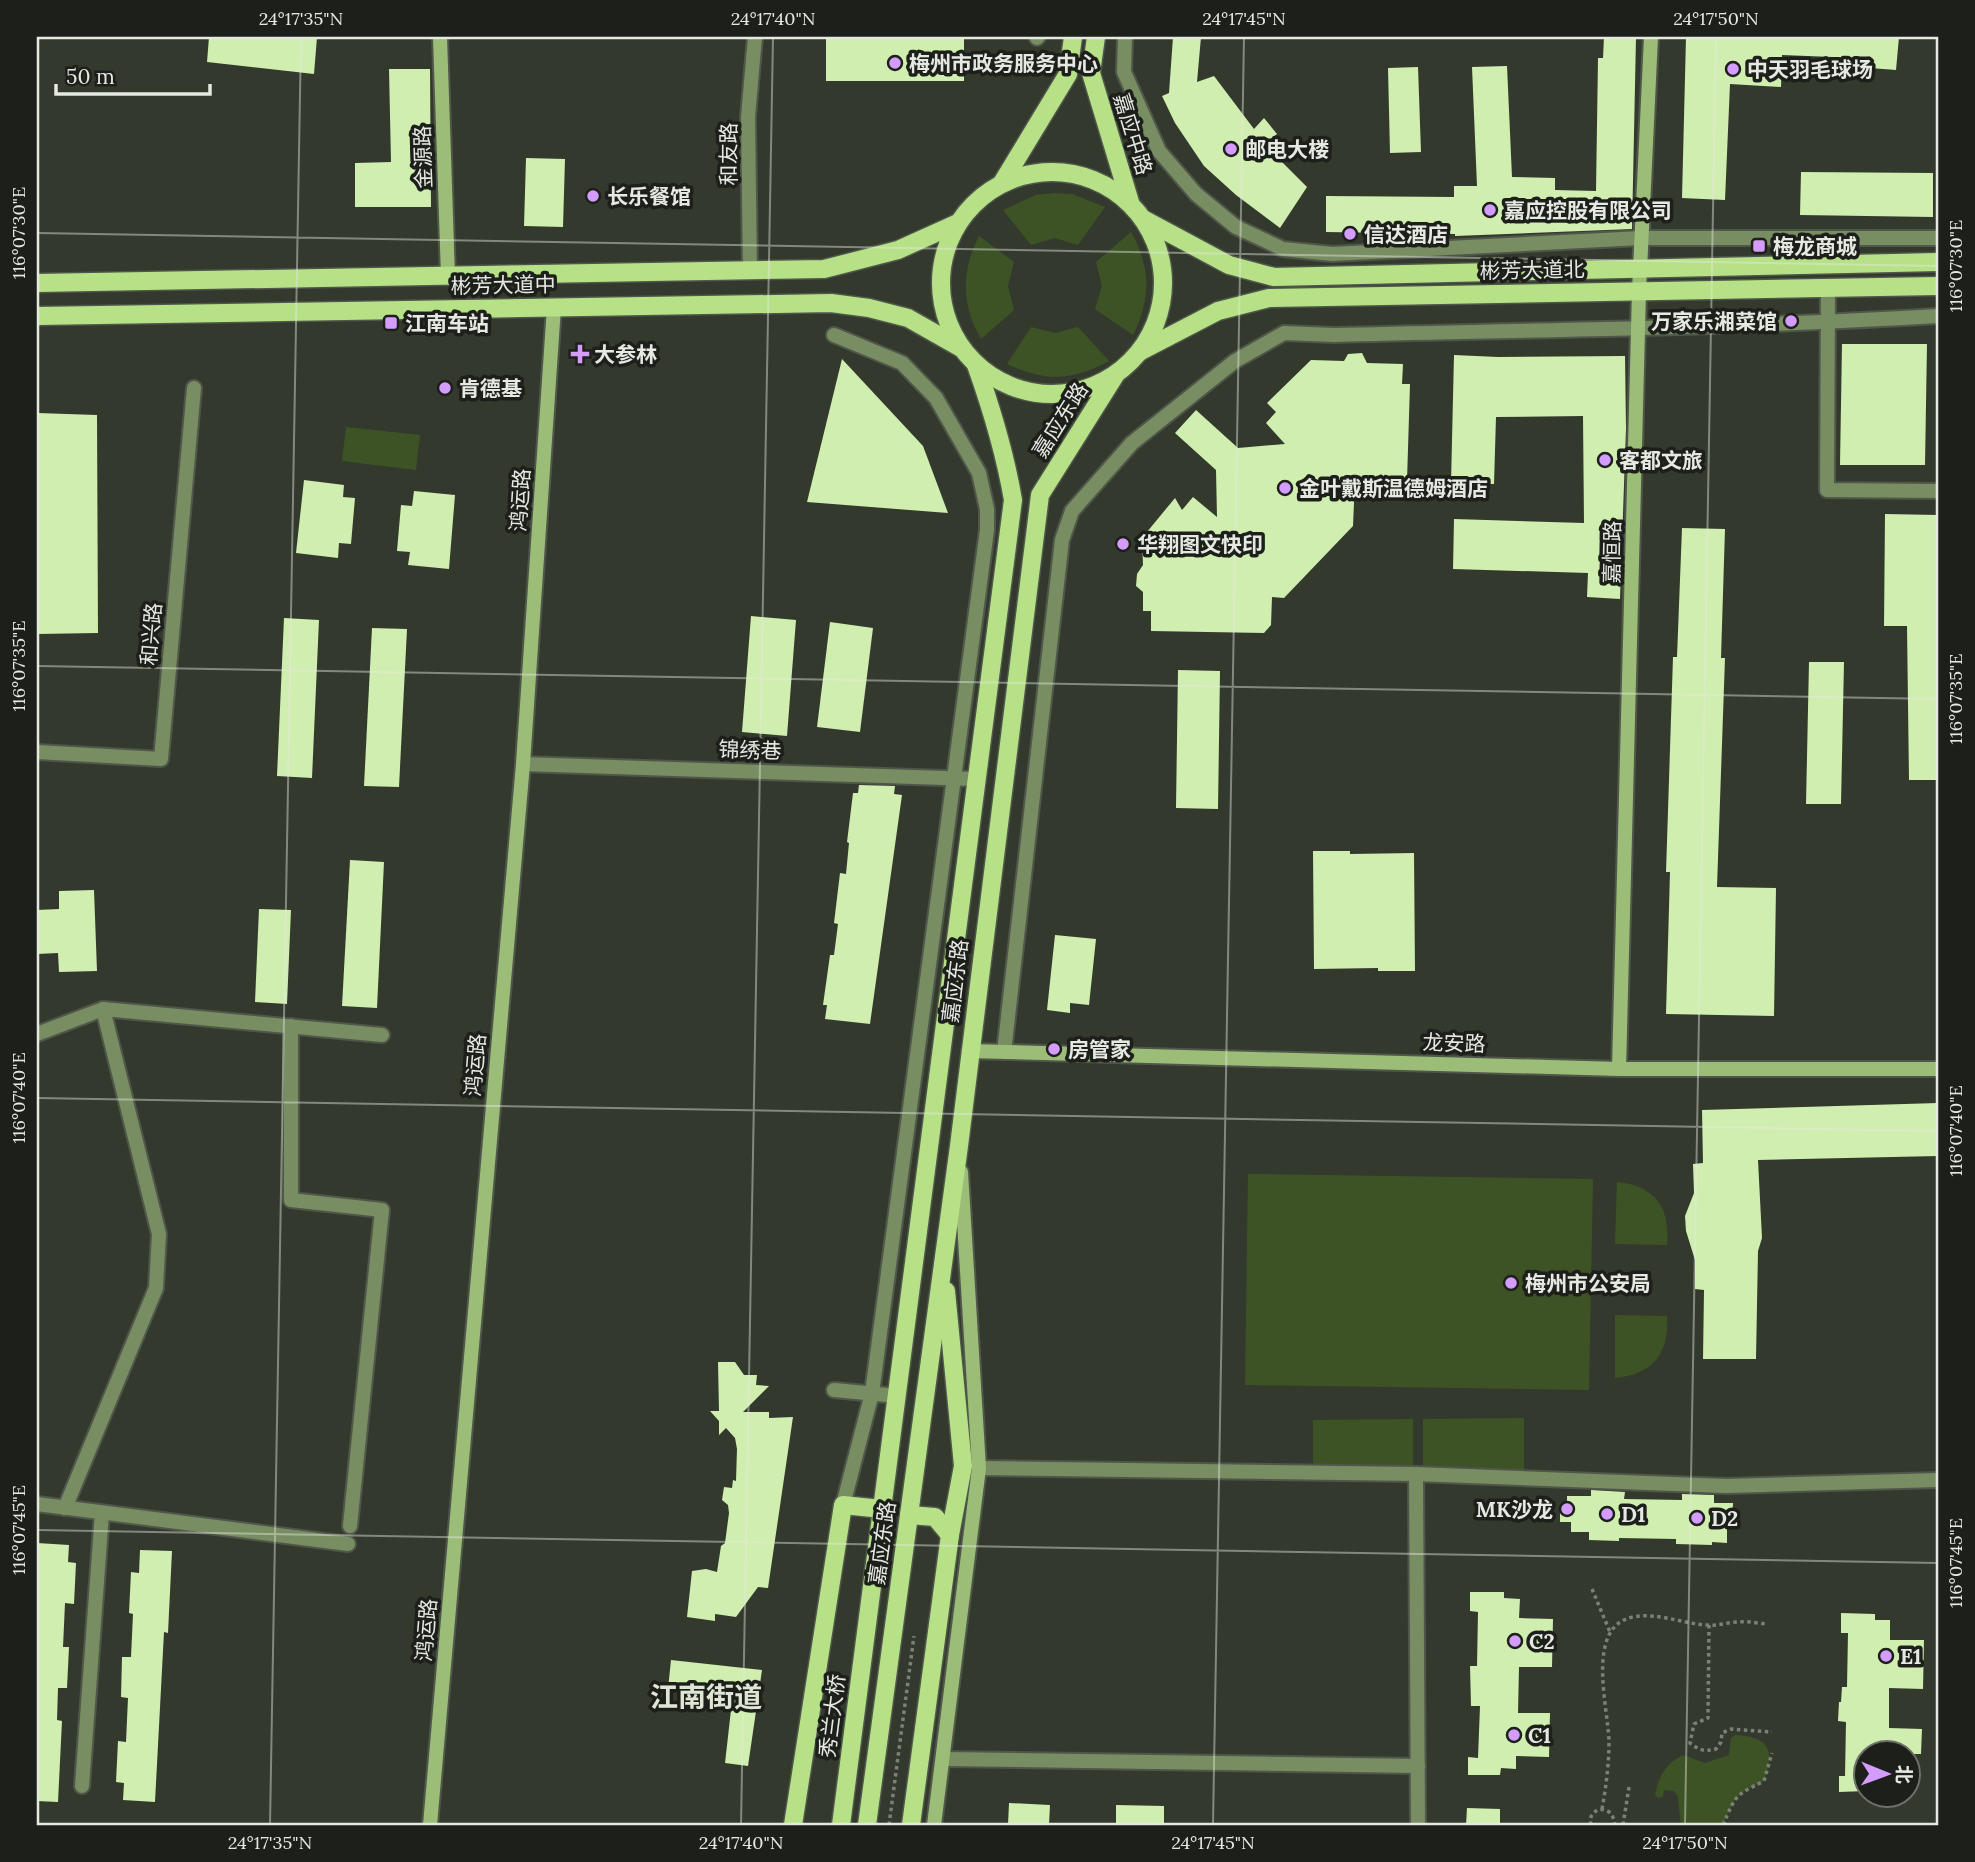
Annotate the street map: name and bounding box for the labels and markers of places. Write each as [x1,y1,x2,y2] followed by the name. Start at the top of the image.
[909,50,1098,77] place label: 梅州市政务服务中心
[887,55,903,71] marker: 梅州市政务服务中心
[1747,56,1873,83] place label: 中天羽毛球场
[1725,61,1741,77] marker: 中天羽毛球场
[1245,136,1329,163] place label: 邮电大楼
[1223,141,1239,157] marker: 邮电大楼
[607,183,691,210] place label: 长乐餐馆
[585,188,601,204] marker: 长乐餐馆
[1504,197,1672,224] place label: 嘉应控股有限公司
[1482,202,1498,218] marker: 嘉应控股有限公司
[1364,221,1448,248] place label: 信达酒店
[1342,226,1358,242] marker: 信达酒店
[1773,233,1857,260] place label: 梅龙商城
[1751,238,1767,254] marker: 梅龙商城
[1651,308,1777,335] place label: 万家乐湘菜馆
[405,310,489,337] place label: 江南车站
[1783,313,1799,329] marker: 万家乐湘菜馆
[383,315,399,331] marker: 江南车站
[594,341,657,368] place label: 大参林
[572,346,588,362] marker: 大参林
[459,375,522,402] place label: 肯德基
[437,380,453,396] marker: 肯德基
[1619,447,1703,474] place label: 客都文旅
[1597,452,1613,468] marker: 客都文旅
[1299,475,1488,502] place label: 金叶戴斯温德姆酒店
[1277,480,1293,496] marker: 金叶戴斯温德姆酒店
[1137,531,1263,558] place label: 华翔图文快印
[1115,536,1131,552] marker: 华翔图文快印
[1068,1036,1131,1063] place label: 房管家
[1046,1041,1062,1057] marker: 房管家
[1525,1270,1651,1297] place label: 梅州市公安局
[1503,1275,1519,1291] marker: 梅州市公安局
[1476,1496,1553,1523] place label: MK沙龙
[1559,1501,1575,1517] marker: MK沙龙
[1621,1501,1645,1528] place label: D1
[1711,1505,1738,1532] place label: D2
[1599,1506,1615,1522] marker: D1
[1689,1510,1705,1526] marker: D2
[1529,1628,1555,1655] place label: C2
[1507,1633,1523,1649] marker: C2
[1900,1643,1922,1670] place label: E1
[1878,1648,1894,1664] marker: E1
[1528,1722,1551,1749] place label: C1
[1506,1727,1522,1743] marker: C1

